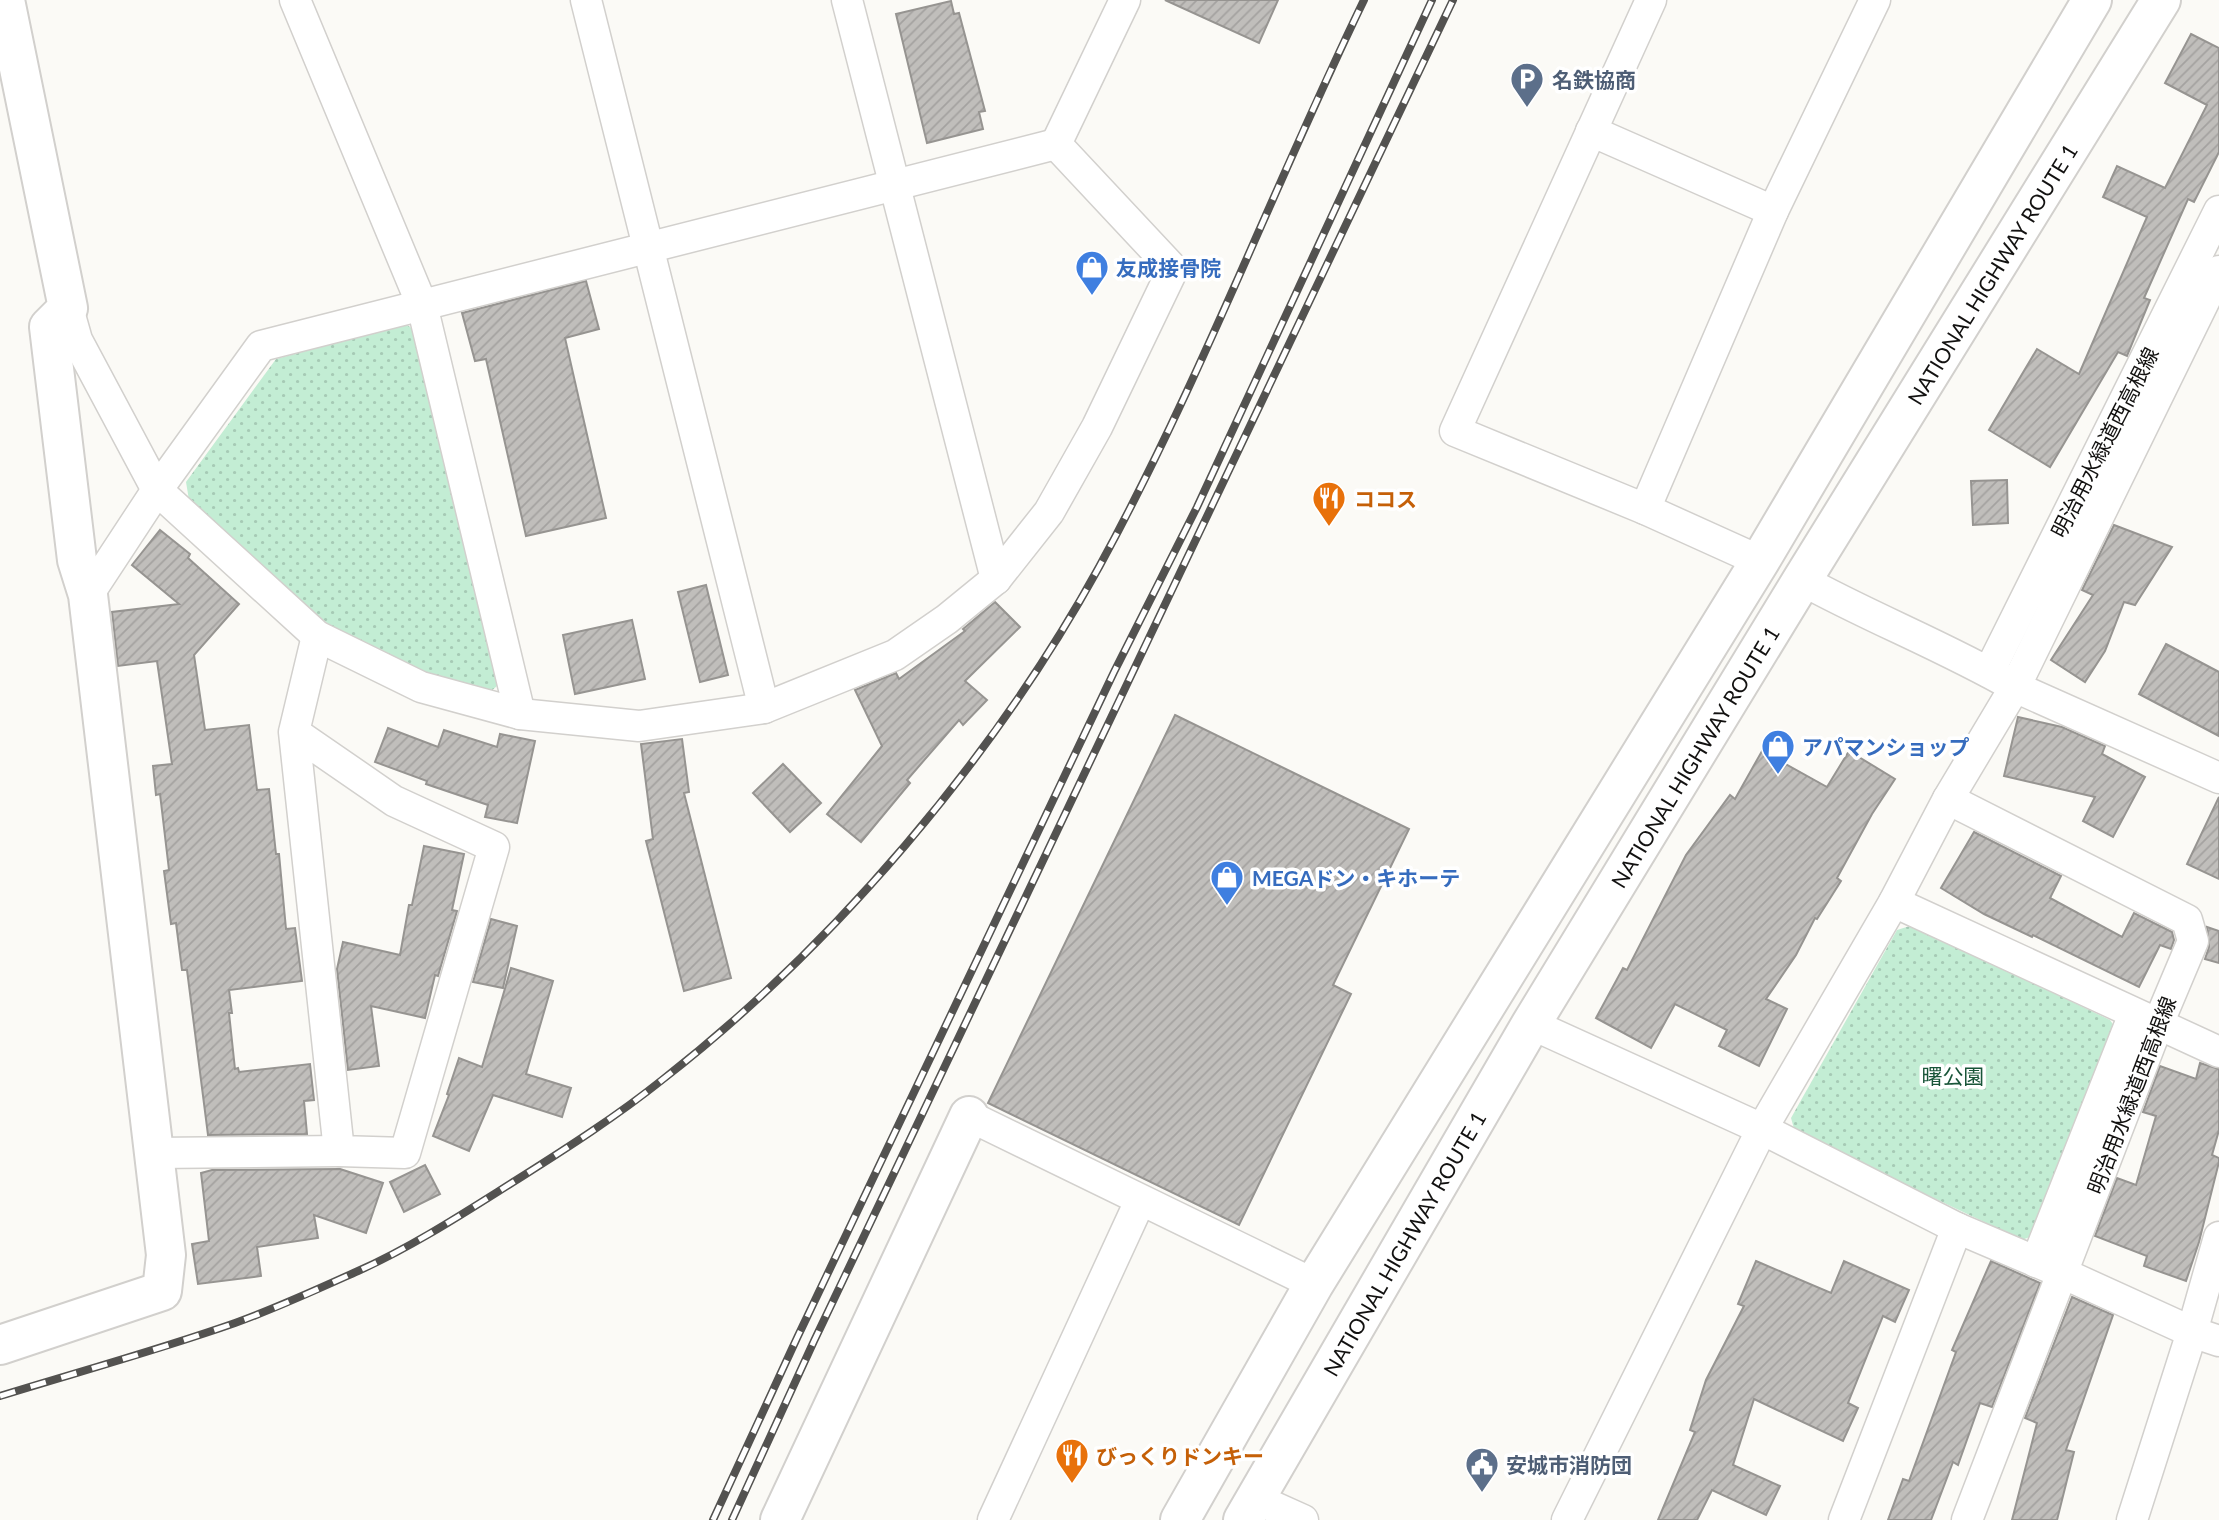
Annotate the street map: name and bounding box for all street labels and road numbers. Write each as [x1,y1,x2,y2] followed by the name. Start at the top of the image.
[1902,139,2082,409] street label: NATIONAL HIGHWAY ROUTE 1
[2045,343,2163,541] street label: 明治用水緑道西高根線
[1605,621,1784,892] street label: NATIONAL HIGHWAY ROUTE 1
[2082,992,2180,1198] street label: 明治用水緑道西高根線
[1317,1107,1490,1380] street label: NATIONAL HIGHWAY ROUTE 1

